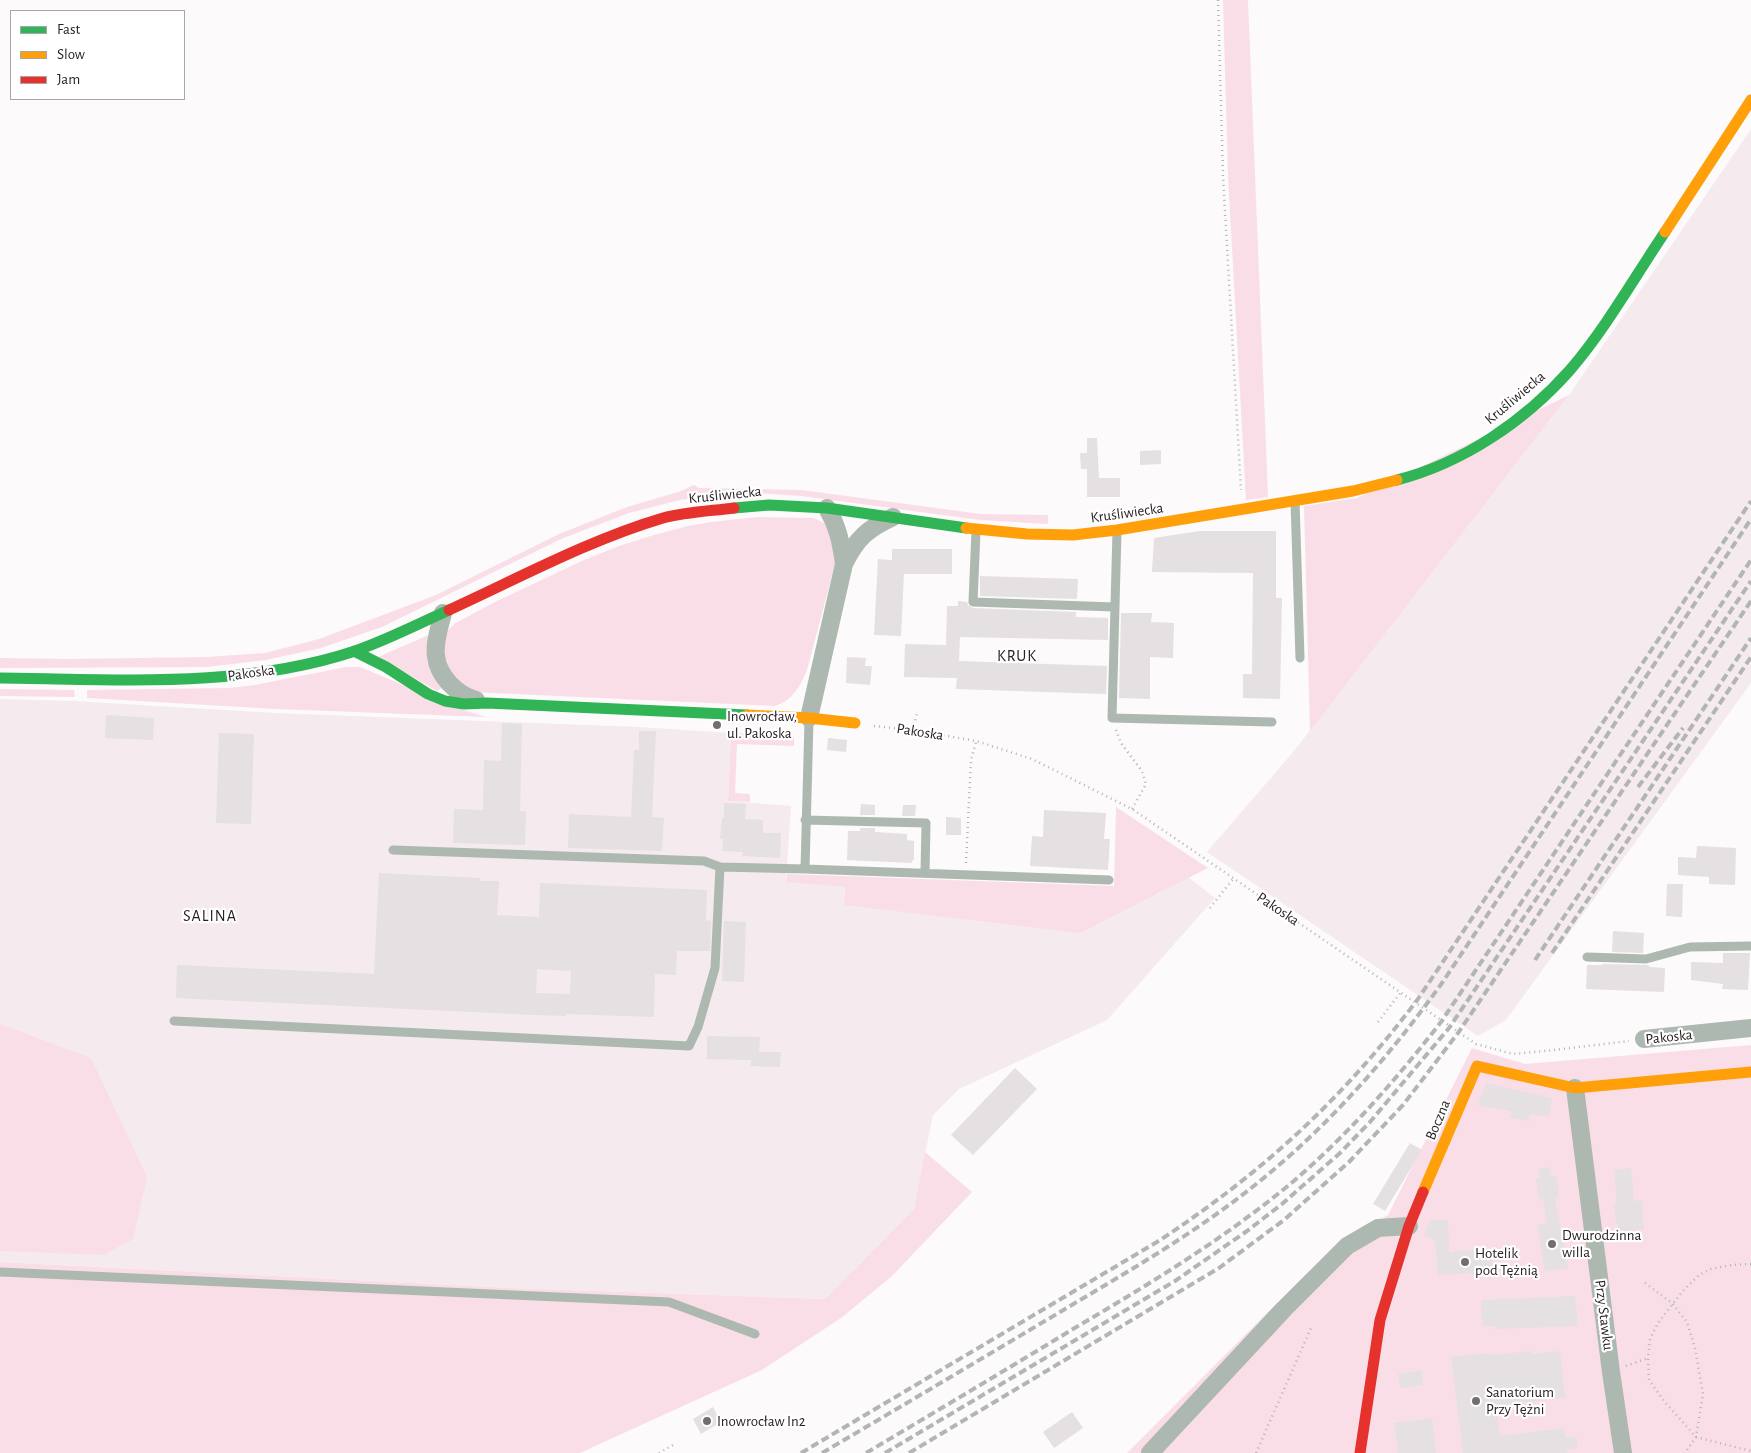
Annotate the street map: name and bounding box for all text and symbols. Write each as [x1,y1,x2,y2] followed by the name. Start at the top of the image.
[10,10,185,100] legend
[57,22,80,37] text: Fast
[57,47,85,62] text: Slow
[57,72,80,87] text: Jam
[1481,368,1549,428] street label: Kruśliwiecka
[688,482,762,508] street label: Kruśliwiecka
[1089,499,1165,527] street label: Kruśliwiecka
[996,646,1038,666] district label: KRUK
[226,661,276,685] street label: Pakoska
[727,707,797,742] place label: Inowrocław, ul. Pakoska
[711,719,723,731] marker: Inowrocław, ul. Pakoska
[895,719,945,745] street label: Pakoska
[1253,888,1303,930] street label: Pakoska
[182,906,238,926] district label: SALINA
[1645,1026,1693,1048] street label: Pakoska
[1422,1097,1454,1143] street label: Boczna
[1562,1226,1641,1261] place label: Dwurodzinna willa
[1546,1238,1558,1250] marker: Dwurodzinna willa
[1475,1244,1538,1279] place label: Hotelik pod Tężnią
[1459,1256,1471,1268] marker: Hotelik pod Tężnią
[1591,1279,1617,1351] street label: Przy Stawku
[1486,1383,1554,1418] place label: Sanatorium Przy Tężni
[1470,1395,1482,1407] marker: Sanatorium Przy Tężni
[717,1412,805,1430] place label: Inowrocław In2
[701,1415,713,1427] marker: Inowrocław In2

